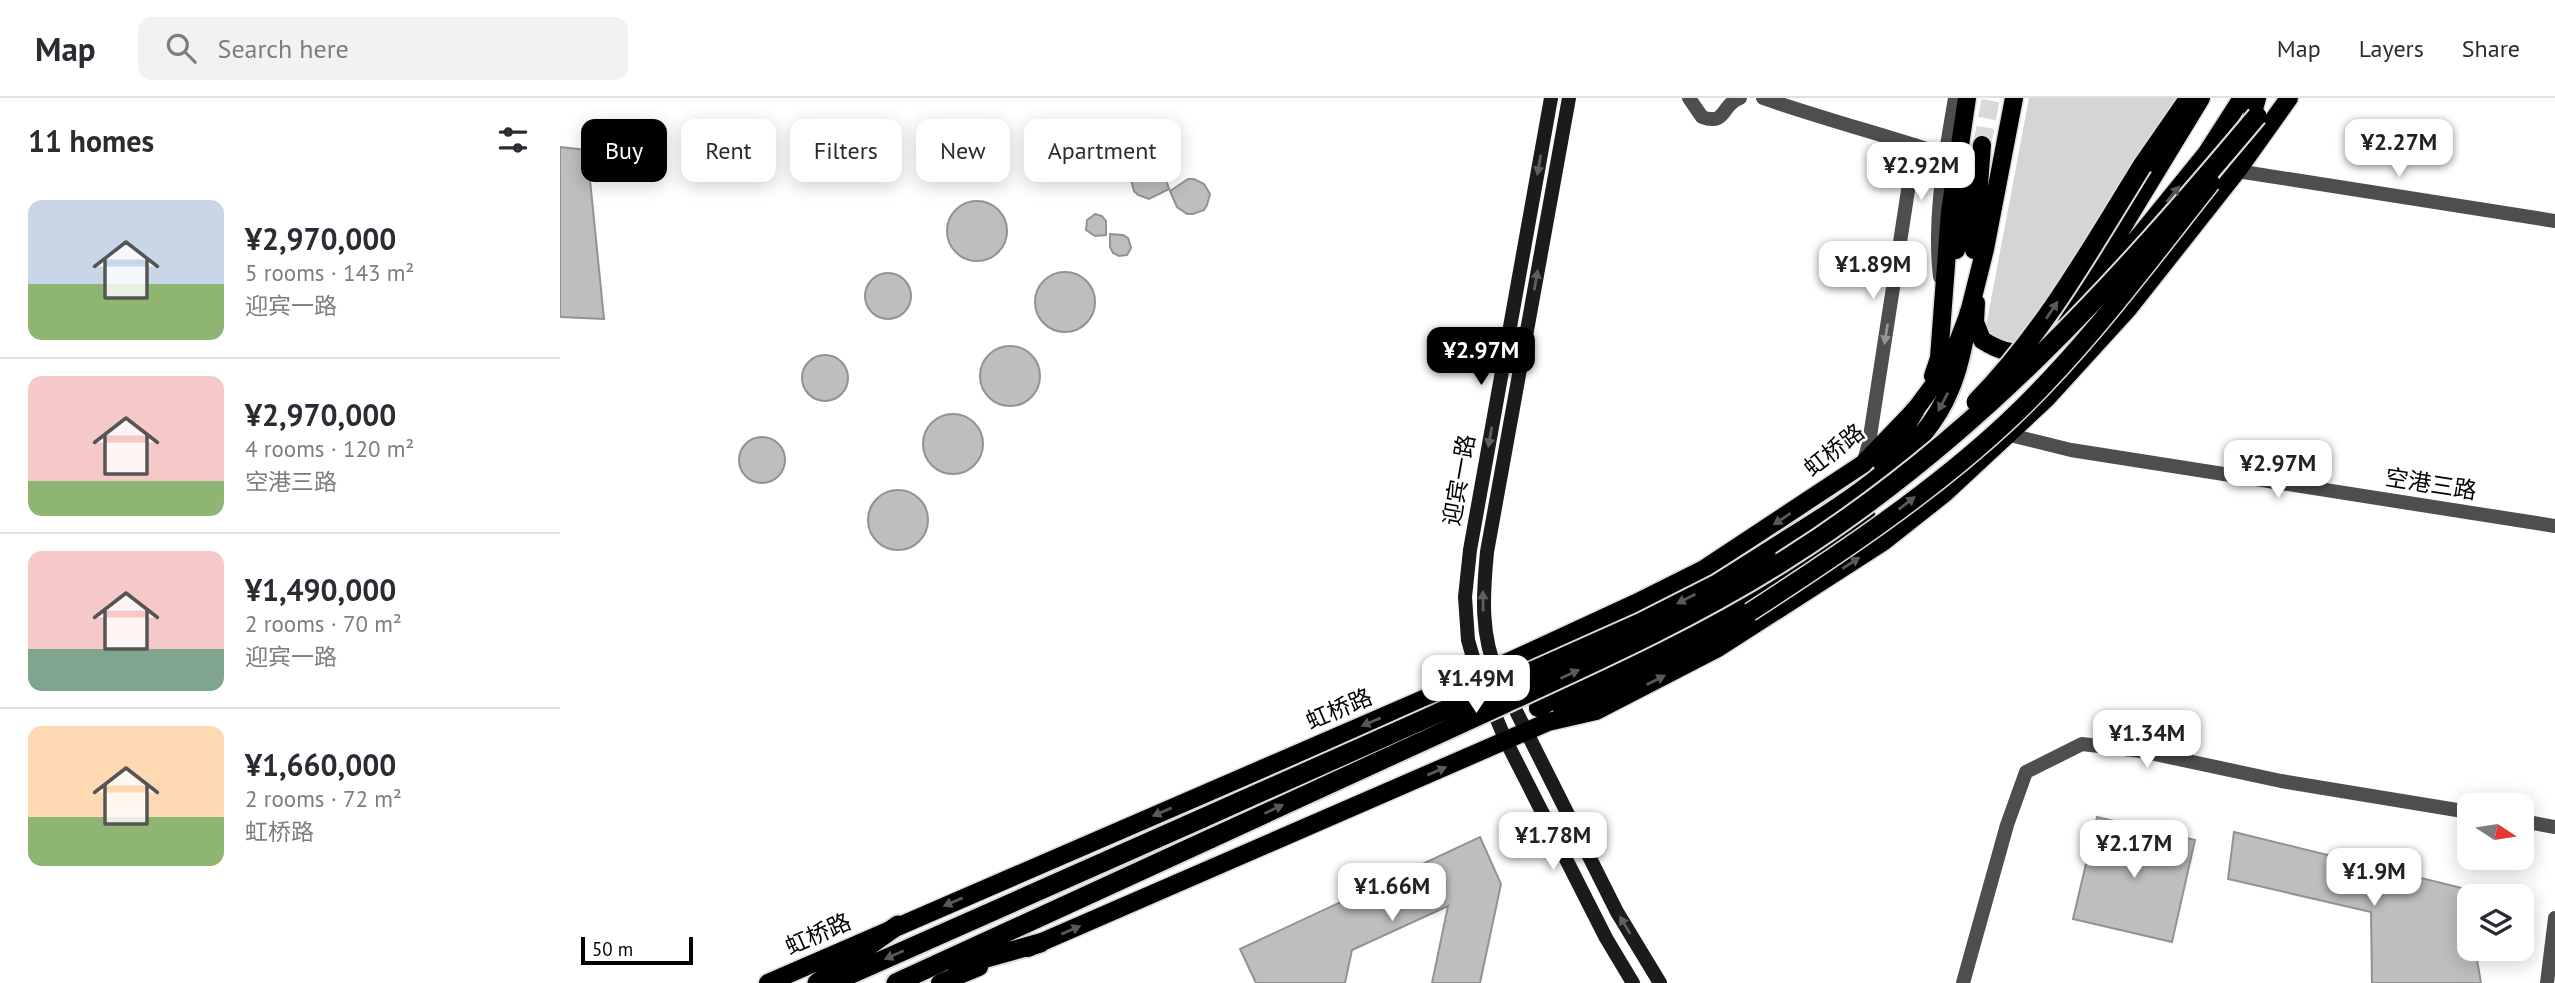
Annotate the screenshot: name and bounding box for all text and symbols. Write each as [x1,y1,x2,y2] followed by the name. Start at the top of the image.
[138,17,628,80] search box
[35,27,96,70] text: Map
[162,29,200,67] icon: search
[218,32,349,65] text: Search here
[2277,33,2321,64] text: Map
[2359,33,2424,64] text: Layers
[2462,33,2520,64] text: Share
[581,119,667,182] chip: Buy
[681,119,776,182] chip: Rent
[790,119,902,182] chip: Filters
[916,119,1010,182] chip: New
[1024,119,1181,182] chip: Apartment
[2342,120,2456,179] pin: ¥2.27M
[28,121,154,160] text: 11 homes
[494,121,532,159] icon: filters
[2361,127,2437,156] text: ¥2.27M
[1864,142,1978,202] pin: ¥2.92M
[1883,150,1959,179] text: ¥2.92M
[1533,154,1544,176] one-way arrow
[2165,185,2180,202] one-way arrow
[245,219,396,258] text: ¥2,970,000
[84,228,168,312] icon: home
[1816,242,1930,301] pin: ¥1.89M
[1835,249,1911,278] text: ¥1.89M
[245,258,414,287] text: 5 rooms · 143 m²
[1531,269,1542,291] one-way arrow
[245,291,337,320] text: 迎宾一路
[2045,300,2058,320] one-way arrow
[1880,323,1891,345] one-way arrow
[1424,328,1538,387] pin: ¥2.97M
[1443,335,1519,364] text: ¥2.97M
[1938,392,1950,412] one-way arrow
[245,395,396,434] text: ¥2,970,000
[84,404,168,488] icon: home
[1798,417,1870,482] street label: 虹桥路
[1484,426,1495,448] one-way arrow
[1436,432,1481,528] street label: 迎宾一路
[245,434,414,463] text: 4 rooms · 120 m²
[2221,440,2335,500] pin: ¥2.97M
[2240,448,2316,477] text: ¥2.97M
[2383,462,2479,505] street label: 空港三路
[245,467,337,496] text: 空港三路
[1898,496,1916,510] one-way arrow
[1773,512,1791,526] one-way arrow
[1841,557,1861,570] one-way arrow
[245,570,396,609] text: ¥1,490,000
[84,579,168,663] icon: home
[1478,590,1489,612] one-way arrow
[1676,594,1696,605] one-way arrow
[245,609,402,638] text: 2 rooms · 70 m²
[245,642,337,671] text: 迎宾一路
[1419,656,1533,715] pin: ¥1.49M
[1438,663,1514,692] text: ¥1.49M
[1560,668,1580,680] one-way arrow
[1646,675,1666,686] one-way arrow
[1301,682,1376,735] street label: 虹桥路
[2090,710,2204,770] pin: ¥1.34M
[1360,716,1381,727] one-way arrow
[2109,718,2185,747] text: ¥1.34M
[245,745,396,784] text: ¥1,660,000
[84,754,168,838] icon: home
[1427,765,1447,777] one-way arrow
[245,784,402,813] text: 2 rooms · 72 m²
[2457,793,2534,870] north arrow
[2457,793,2534,961] map controls
[1264,804,1284,815] one-way arrow
[1151,807,1172,818] one-way arrow
[1496,812,1610,872] pin: ¥1.78M
[245,817,314,846] text: 虹桥路
[1515,820,1591,849] text: ¥1.78M
[2077,820,2191,880] pin: ¥2.17M
[2096,828,2172,857] text: ¥2.17M
[2325,848,2423,908] pin: ¥1.9M
[2342,856,2406,885] text: ¥1.9M
[1335,864,1449,923] pin: ¥1.66M
[1354,871,1430,900] text: ¥1.66M
[2457,884,2534,961] button: layers
[942,897,963,908] one-way arrow
[780,906,855,961] street label: 虹桥路
[1619,915,1631,934] one-way arrow
[1061,924,1082,935] one-way arrow
[581,934,693,966] scale bar
[592,937,633,961] text: 50 m
[884,950,905,961] one-way arrow

